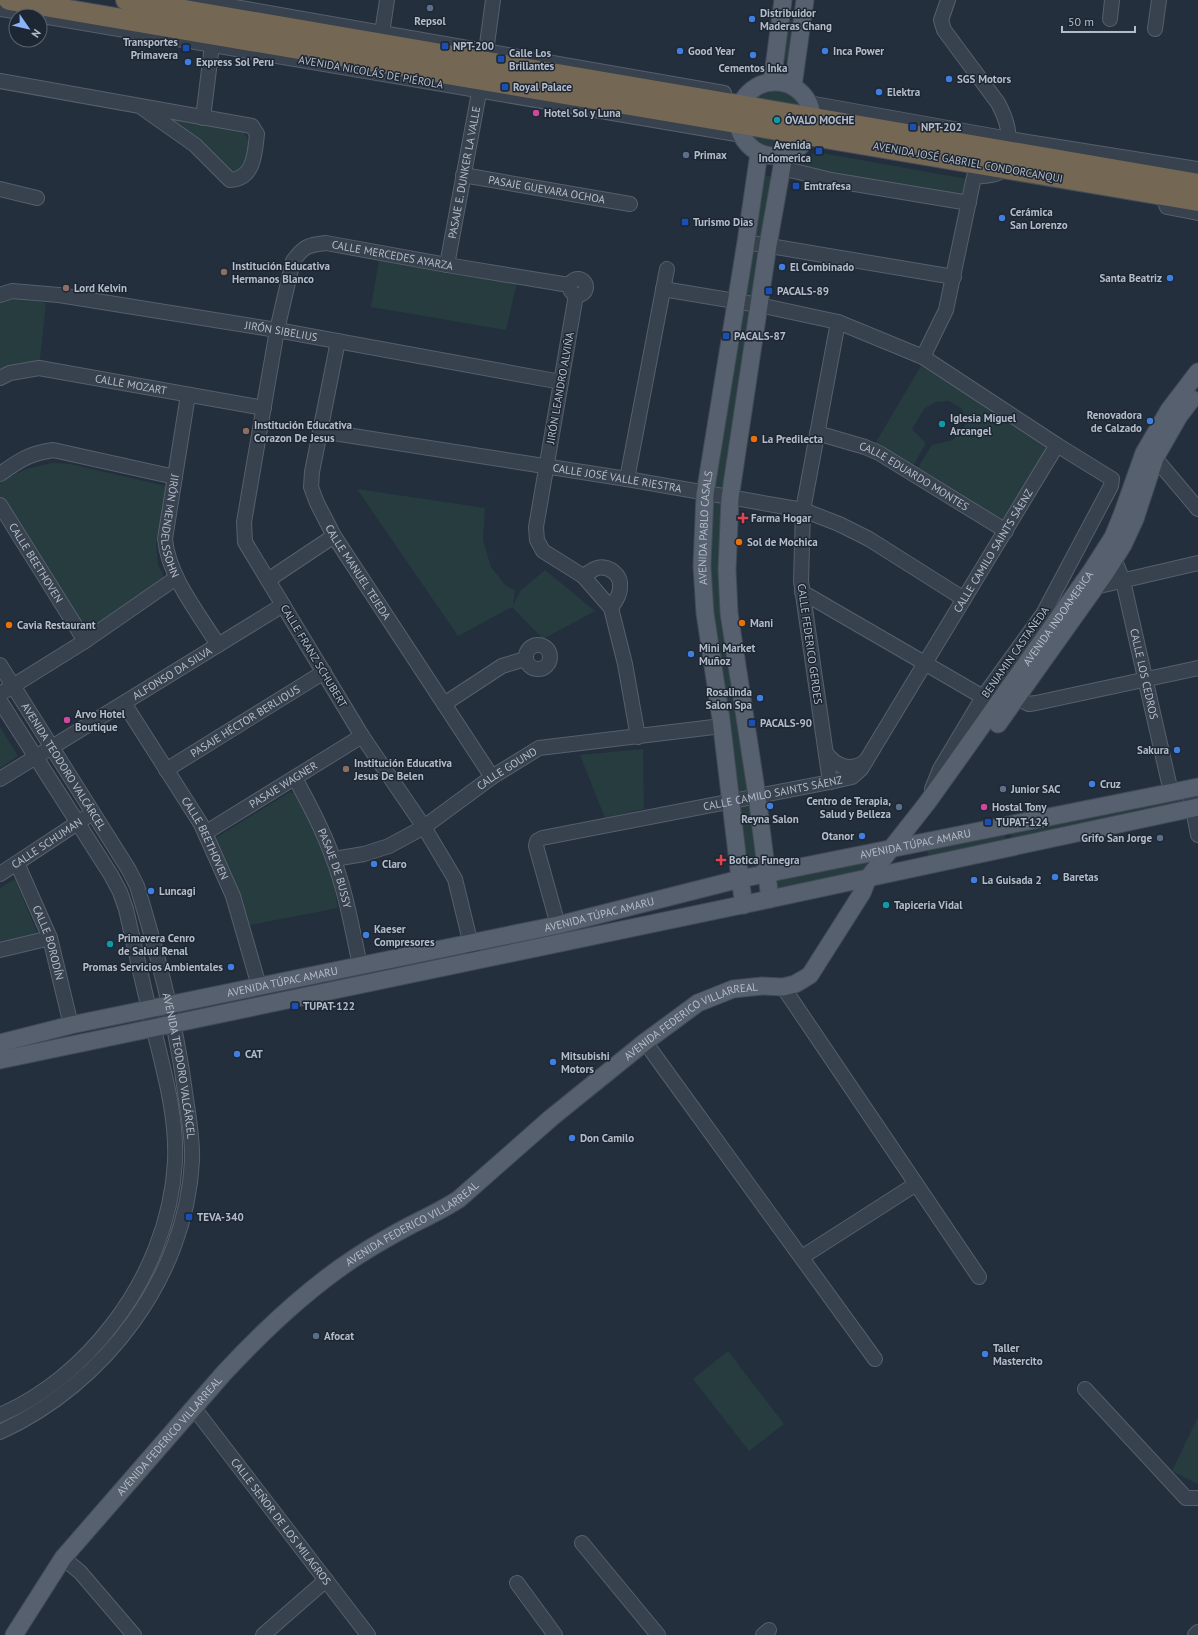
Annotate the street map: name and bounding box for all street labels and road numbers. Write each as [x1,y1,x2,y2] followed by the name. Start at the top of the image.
[298,52,445,92] street label: AVENIDA NICOLÁS DE PIÉROLA
[445,105,483,240] street label: PASAJE E. DUNKER LA VALLE
[872,138,1064,186] street label: AVENIDA JOSÉ GABRIEL CONDORCANQUI
[487,173,607,207] street label: PASAJE GUEVARA OCHOA
[331,237,455,273] street label: CALLE MERCEDES AYARZA
[243,318,319,344] street label: JIRÓN SIBELIUS
[543,330,577,446] street label: JIRÓN LEANDRO ALVIÑA
[94,371,168,398] street label: CALLE MOZART
[858,439,972,514] street label: CALLE EDUARDO MONTES
[552,460,683,496] street label: CALLE JOSÉ VALLE RIESTRA
[695,470,716,585] street label: AVENIDA PABLO CASALS
[158,472,183,580] street label: JIRÓN MENDELSSOHN
[950,486,1036,615] street label: CALLE CAMILO SAINTS SÁENZ
[6,520,66,605] street label: CALLE BEETHOVEN
[322,522,394,623] street label: CALLE MANUEL TEJEDA
[1020,568,1097,668] street label: AVENIDA INDOAMERICA
[795,583,825,705] street label: CALLE FEDERICO GERDES
[278,602,350,710] street label: CALLE FRANZ SCHUBERT
[978,603,1052,700] street label: BENJAMIN CASTAÑEDA
[1127,627,1161,721] street label: CALLE LOS CEDROS
[130,643,215,703] street label: ALFONSO DA SILVA
[188,682,303,760] street label: PASAJE HÉCTOR BERLIOUS
[19,700,109,833] street label: AVENIDA TEODORO VALCÁRCEL
[474,744,539,793] street label: CALLE GOUND
[247,758,320,811] street label: PASAJE WAGNER
[702,772,844,814] street label: CALLE CAMILO SAINTS SÁENZ
[178,794,232,882] street label: CALLE BEETHOVEN
[9,815,85,872] street label: CALLE SCHUMAN
[315,826,355,910] street label: PASAJE DE BUSSY
[859,826,972,862] street label: AVENIDA TÚPAC AMARU
[543,894,656,935] street label: AVENIDA TÚPAC AMARU
[30,903,67,982] street label: CALLE BORODÍN
[226,963,339,1000] street label: AVENIDA TÚPAC AMARU
[621,979,759,1063] street label: AVENIDA FEDERICO VILLARREAL
[159,991,198,1140] street label: AVENIDA TEODORO VALCÁRCEL
[343,1178,482,1269] street label: AVENIDA FEDERICO VILLARREAL
[113,1373,225,1499] street label: AVENIDA FEDERICO VILLARREAL
[228,1455,334,1588] street label: CALLE SEÑOR DE LOS MILAGROS

